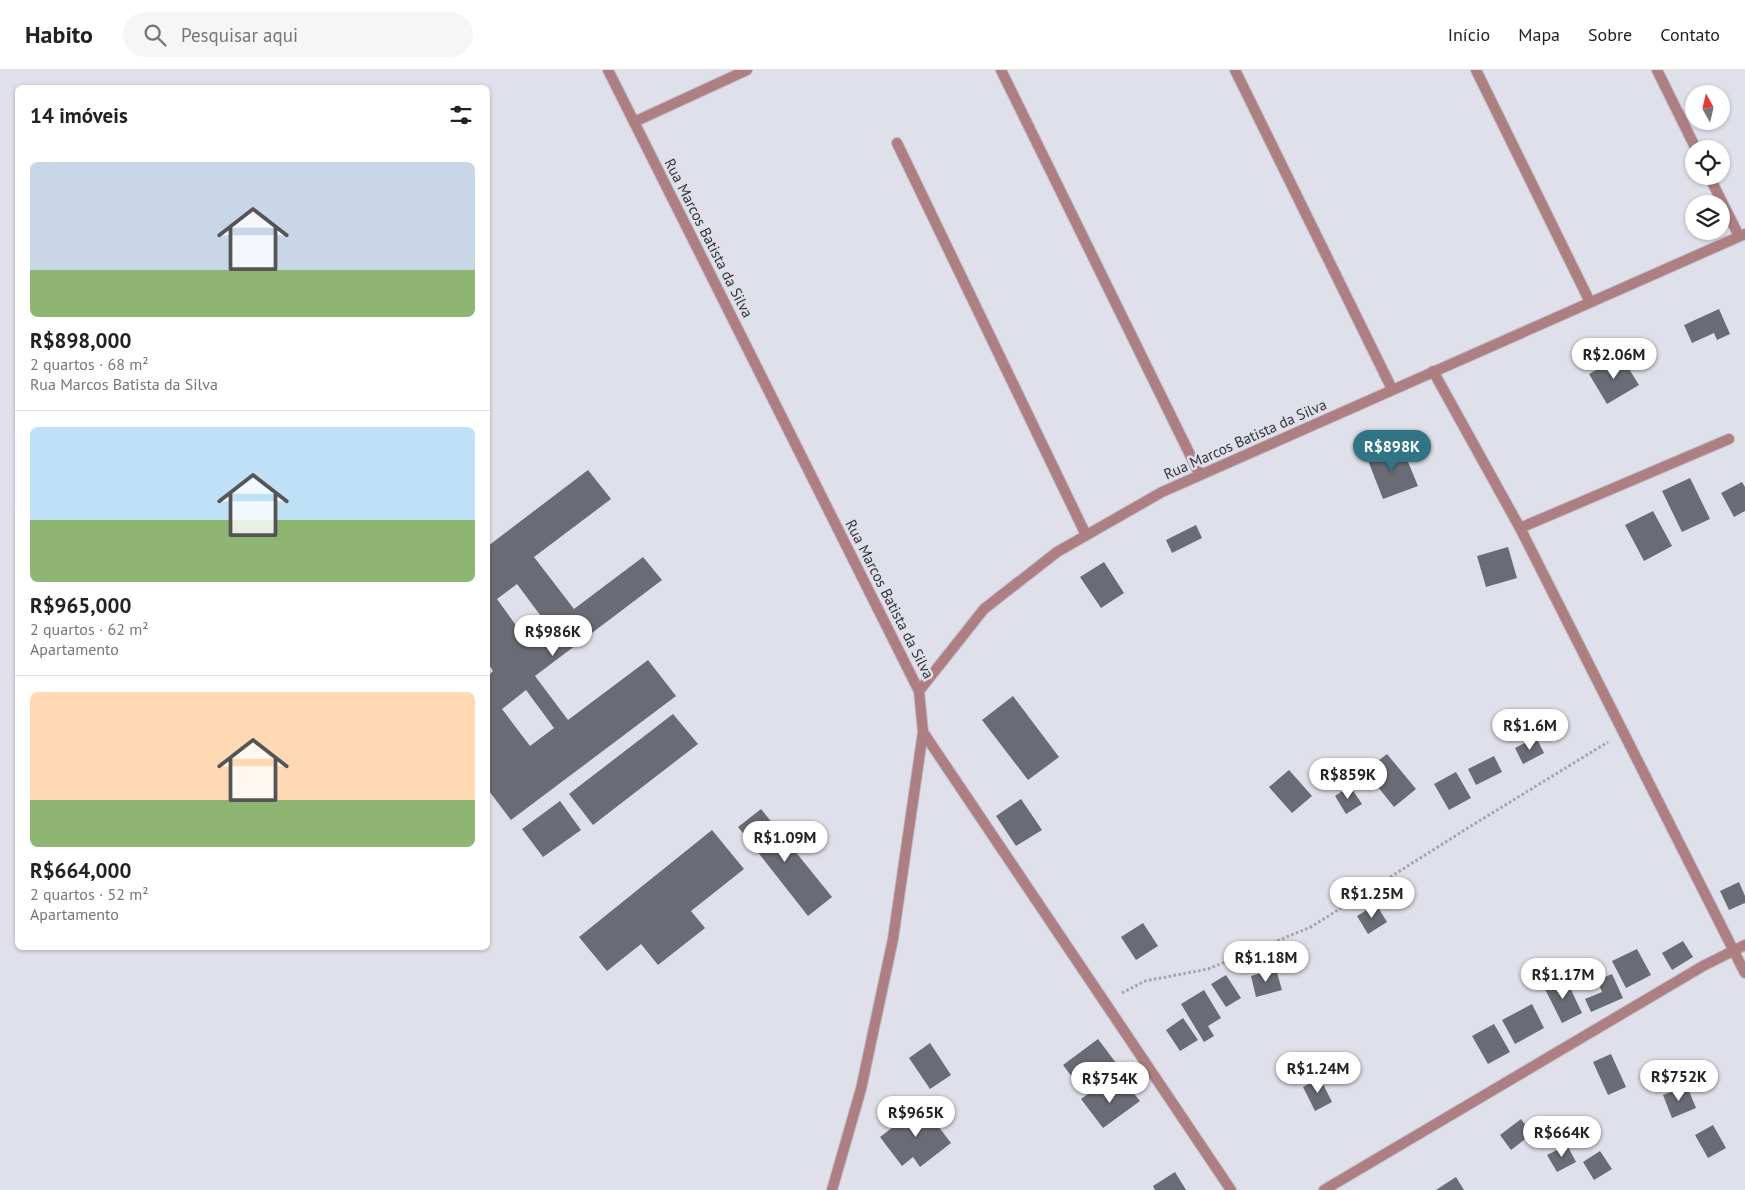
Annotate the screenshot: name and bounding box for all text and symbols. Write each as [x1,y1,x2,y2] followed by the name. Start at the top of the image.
[123,12,473,57] search box
[25,19,93,50] text: Habito
[141,21,169,49] icon: search
[181,23,298,47] text: Pesquisar aqui
[1448,23,1490,46] text: Início
[1518,23,1560,46] text: Mapa
[1588,23,1632,46] text: Sobre
[1660,23,1720,46] text: Contato
[1685,85,1730,130] north arrow
[1685,85,1730,240] map controls
[447,101,475,129] icon: filters
[30,102,128,129] text: 14 imóveis
[1685,140,1730,185] button: locate
[661,155,757,321] street label: Rua Marcos Batista da Silva
[208,194,298,284] icon: home
[1685,195,1730,240] button: layers
[30,327,131,354] text: R$898,000
[1568,338,1660,380] pin: R$2.06M
[1583,344,1645,364] text: R$2.06M
[30,354,148,374] text: 2 quartos · 68 m²
[30,374,218,394] text: Rua Marcos Batista da Silva
[1161,394,1329,484] street label: Rua Marcos Batista da Silva
[1351,430,1433,472] pin: R$898K
[1364,436,1420,456] text: R$898K
[208,460,298,550] icon: home
[842,516,938,682] street label: Rua Marcos Batista da Silva
[30,592,131,619] text: R$965,000
[512,614,594,657] pin: R$986K
[30,619,148,639] text: 2 quartos · 62 m²
[525,621,581,641] text: R$986K
[30,639,119,659] text: Apartamento
[1489,708,1571,751] pin: R$1.6M
[1503,715,1557,735] text: R$1.6M
[208,725,298,815] icon: home
[1307,758,1389,800] pin: R$859K
[1320,764,1376,784] text: R$859K
[739,820,831,863] pin: R$1.09M
[754,827,816,847] text: R$1.09M
[30,857,131,884] text: R$664,000
[1326,876,1418,919] pin: R$1.25M
[1341,883,1403,903] text: R$1.25M
[30,884,148,904] text: 2 quartos · 52 m²
[30,904,119,924] text: Apartamento
[1220,940,1312,983] pin: R$1.18M
[1235,947,1297,967] text: R$1.18M
[1517,958,1609,1000] pin: R$1.17M
[1532,964,1594,984] text: R$1.17M
[1272,1052,1364,1094] pin: R$1.24M
[1287,1058,1349,1078] text: R$1.24M
[1638,1060,1720,1102] pin: R$752K
[1069,1062,1151,1104] pin: R$754K
[1651,1066,1707,1086] text: R$752K
[1082,1068,1138,1088] text: R$754K
[875,1096,957,1138] pin: R$965K
[888,1102,944,1122] text: R$965K
[1521,1116,1603,1158] pin: R$664K
[1534,1122,1590,1142] text: R$664K

